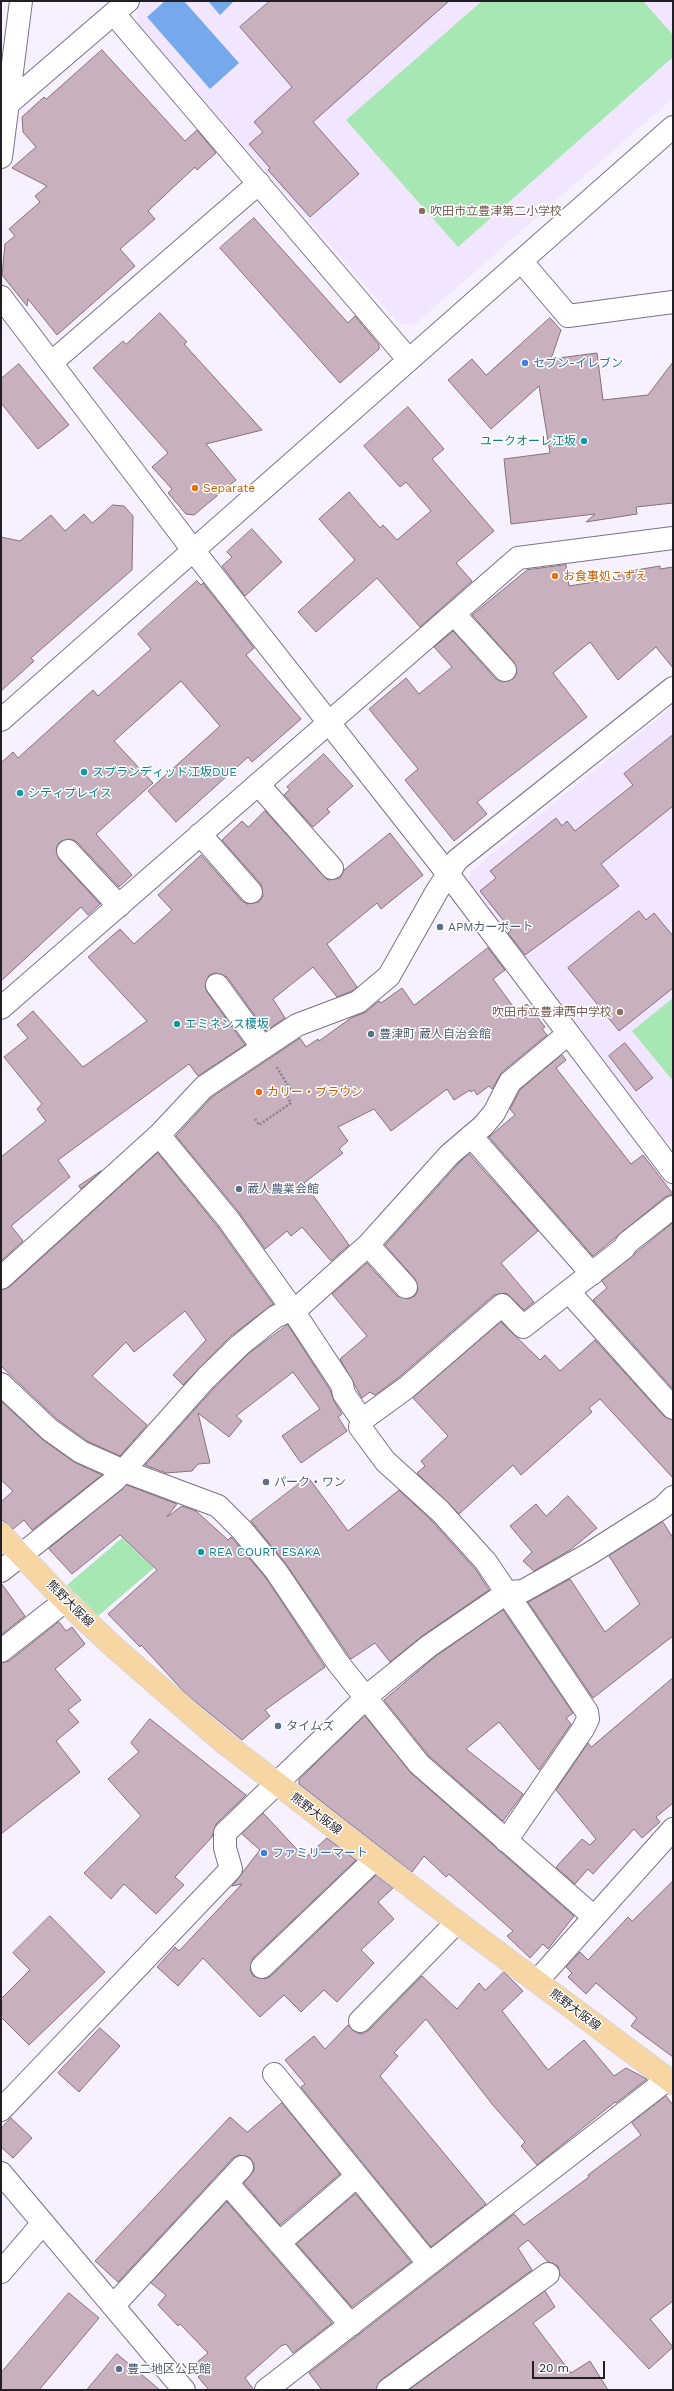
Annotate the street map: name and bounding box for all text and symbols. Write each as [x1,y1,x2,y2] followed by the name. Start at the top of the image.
[430,204,562,218] place label: 吹田市立豊津第二小学校
[417,206,427,216] marker: 吹田市立豊津第二小学校
[533,356,623,370] place label: セブン-イレブン
[520,358,530,368] marker: セブン-イレブン
[480,434,576,448] place label: ユークオーレ江坂
[579,436,589,446] marker: ユークオーレ江坂
[203,481,255,495] place label: Separate
[190,483,200,493] marker: Separate
[563,569,647,583] place label: お食事処こずえ
[550,571,560,581] marker: お食事処こずえ
[92,765,237,779] place label: スプランディッド江坂DUE
[79,767,89,777] marker: スプランディッド江坂DUE
[28,786,112,800] place label: シティプレイス
[15,788,25,798] marker: シティプレイス
[448,920,533,934] place label: APMカーポート
[435,922,445,932] marker: APMカーポート
[492,1005,612,1019] place label: 吹田市立豊津西中学校
[615,1007,625,1017] marker: 吹田市立豊津西中学校
[185,1017,269,1031] place label: エミネンス榎坂
[172,1019,182,1029] marker: エミネンス榎坂
[379,1027,491,1041] place label: 豊津町 蔵人自治会館
[366,1029,376,1039] marker: 豊津町 蔵人自治会館
[267,1085,363,1099] place label: カリー・ブラウン
[254,1087,264,1097] marker: カリー・ブラウン
[247,1182,319,1196] place label: 蔵人農業会館
[234,1184,244,1194] marker: 蔵人農業会館
[274,1475,346,1489] place label: パーク・ワン
[261,1477,271,1487] marker: パーク・ワン
[209,1545,320,1559] place label: REA COURT ESAKA
[196,1547,206,1557] marker: REA COURT ESAKA
[44,1578,96,1630] street label: 熊野大阪線
[286,1719,334,1733] place label: タイムズ
[273,1721,283,1731] marker: タイムズ
[288,1790,344,1838] street label: 熊野大阪線
[272,1846,368,1860] place label: ファミリーマート
[259,1848,269,1858] marker: ファミリーマート
[547,1986,603,2034] street label: 熊野大阪線
[534,2353,607,2379] scale bar
[539,2361,569,2375] text: 20 m
[127,2362,211,2376] place label: 豊二地区公民館
[114,2364,124,2374] marker: 豊二地区公民館

